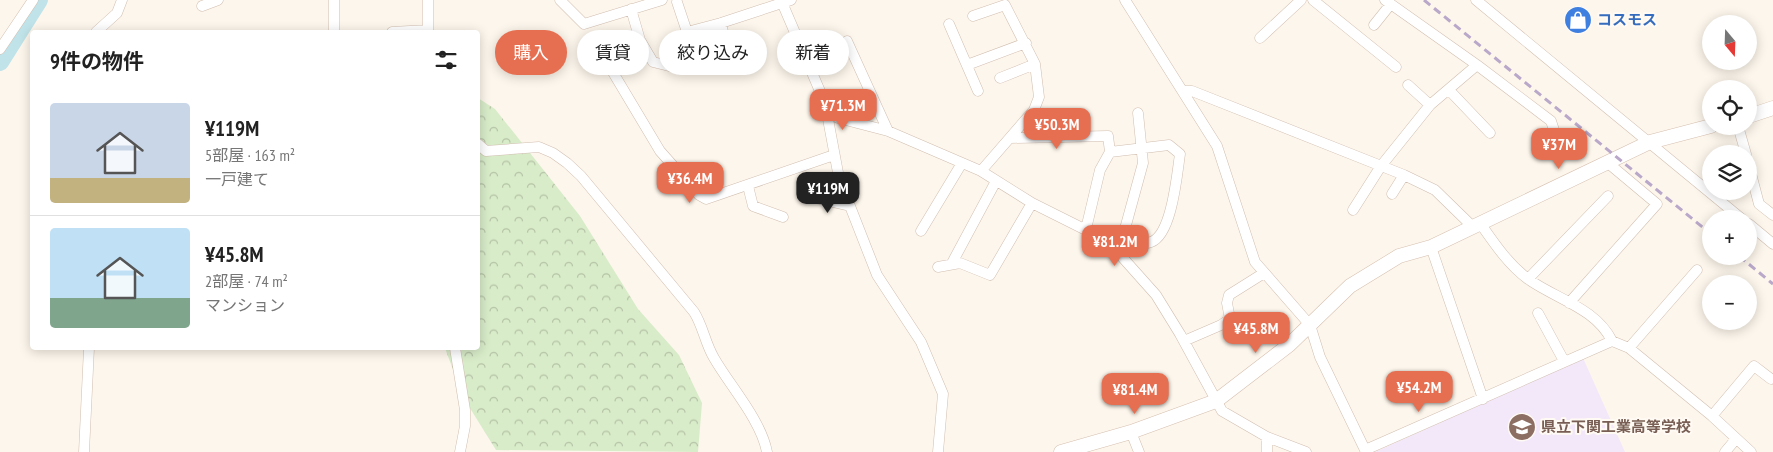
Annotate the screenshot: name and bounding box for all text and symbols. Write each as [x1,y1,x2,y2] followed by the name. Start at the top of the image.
[1563,5,1593,35] shop icon: コスモス
[1597,10,1657,29] place label: コスモス
[1702,15,1758,70] north arrow
[1702,15,1757,330] map controls
[495,30,567,75] chip: 購入
[577,30,649,75] chip: 賃貸
[659,30,767,75] chip: 絞り込み
[777,30,849,75] chip: 新着
[432,46,460,74] icon: filters
[50,48,144,75] text: 9件の物件
[1702,80,1757,135] button: locate
[802,88,884,131] pin: ¥71.3M
[821,95,865,115] text: ¥71.3M
[1016,108,1098,150] pin: ¥50.3M
[1035,114,1079,134] text: ¥50.3M
[205,115,259,142] text: ¥119M
[90,123,150,183] icon: home
[1529,128,1589,170] pin: ¥37M
[1542,134,1576,154] text: ¥37M
[205,145,295,165] text: 5部屋 · 163 m²
[1702,145,1757,200] button: layers
[649,162,731,204] pin: ¥36.4M
[668,168,712,188] text: ¥36.4M
[205,169,269,189] text: 一戸建て
[793,172,863,214] pin: ¥119M
[807,178,849,198] text: ¥119M
[1702,210,1757,265] button: +
[1074,224,1156,267] pin: ¥81.2M
[1093,231,1137,251] text: ¥81.2M
[205,241,264,268] text: ¥45.8M
[90,248,150,308] icon: home
[205,271,288,291] text: 2部屋 · 74 m²
[1702,275,1757,330] button: −
[205,295,285,315] text: マンション
[1215,312,1297,354] pin: ¥45.8M
[1234,318,1278,338] text: ¥45.8M
[1378,370,1460,413] pin: ¥54.2M
[1094,372,1176,415] pin: ¥81.4M
[1397,377,1441,397] text: ¥54.2M
[1113,379,1157,399] text: ¥81.4M
[1507,412,1537,442] school or university icon: 県立下関工業高等学校
[1541,417,1691,436] place label: 県立下関工業高等学校

